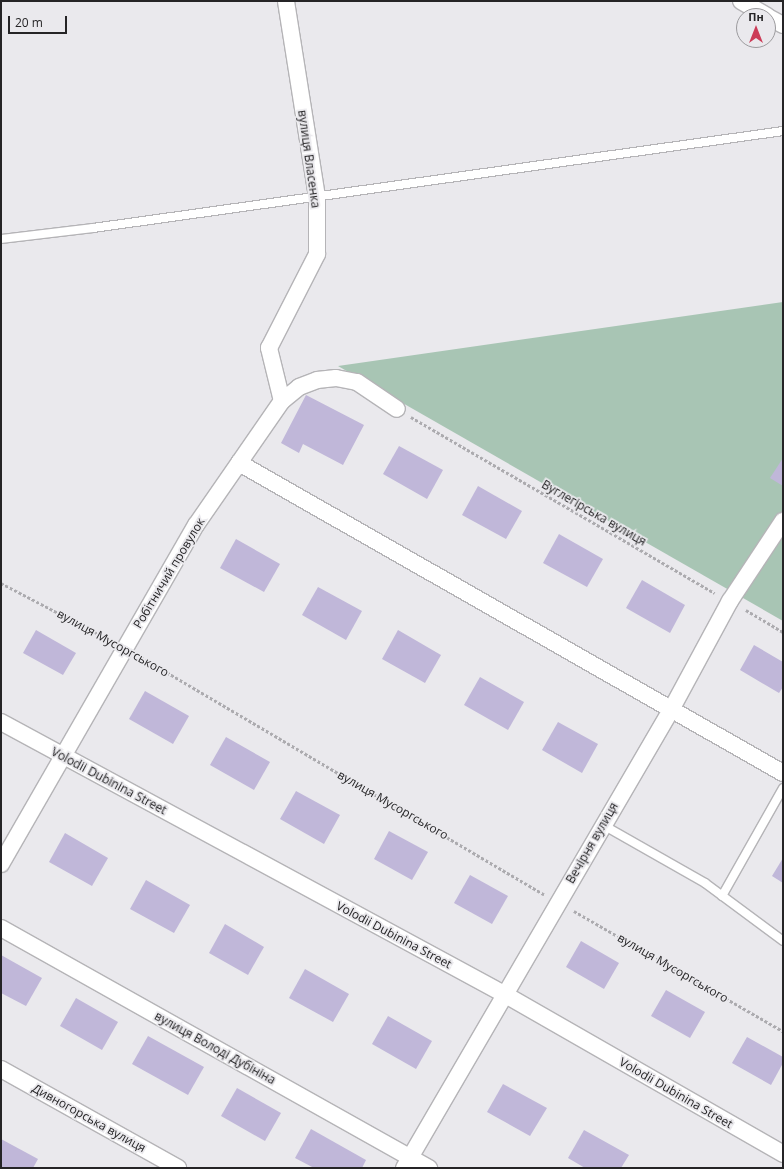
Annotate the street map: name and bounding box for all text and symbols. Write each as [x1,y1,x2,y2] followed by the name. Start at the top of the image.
[10,8,69,34] scale bar
[736,8,776,48] north arrow
[748,9,764,24] text: Пн
[15,14,43,31] text: 20 m
[295,109,323,209] street label: вулиця Власенка
[539,477,649,549] street label: Вуглегірська вулиця
[130,515,208,631] street label: Робітничий провулок
[55,606,171,680] street label: вулиця Мусоргського
[49,744,169,818] street label: Volodii Dubinina Street
[335,767,451,843] street label: вулиця Мусоргського
[563,800,621,886] street label: Вечірня вулиця
[334,898,454,972] street label: Volodii Dubinina Street
[615,930,731,1006] street label: вулиця Мусоргського
[152,1009,278,1087] street label: вулиця Володі Дубініна
[617,1055,735,1131] street label: Volodii Dubinina Street
[30,1081,148,1155] street label: Дивногорська вулиця

